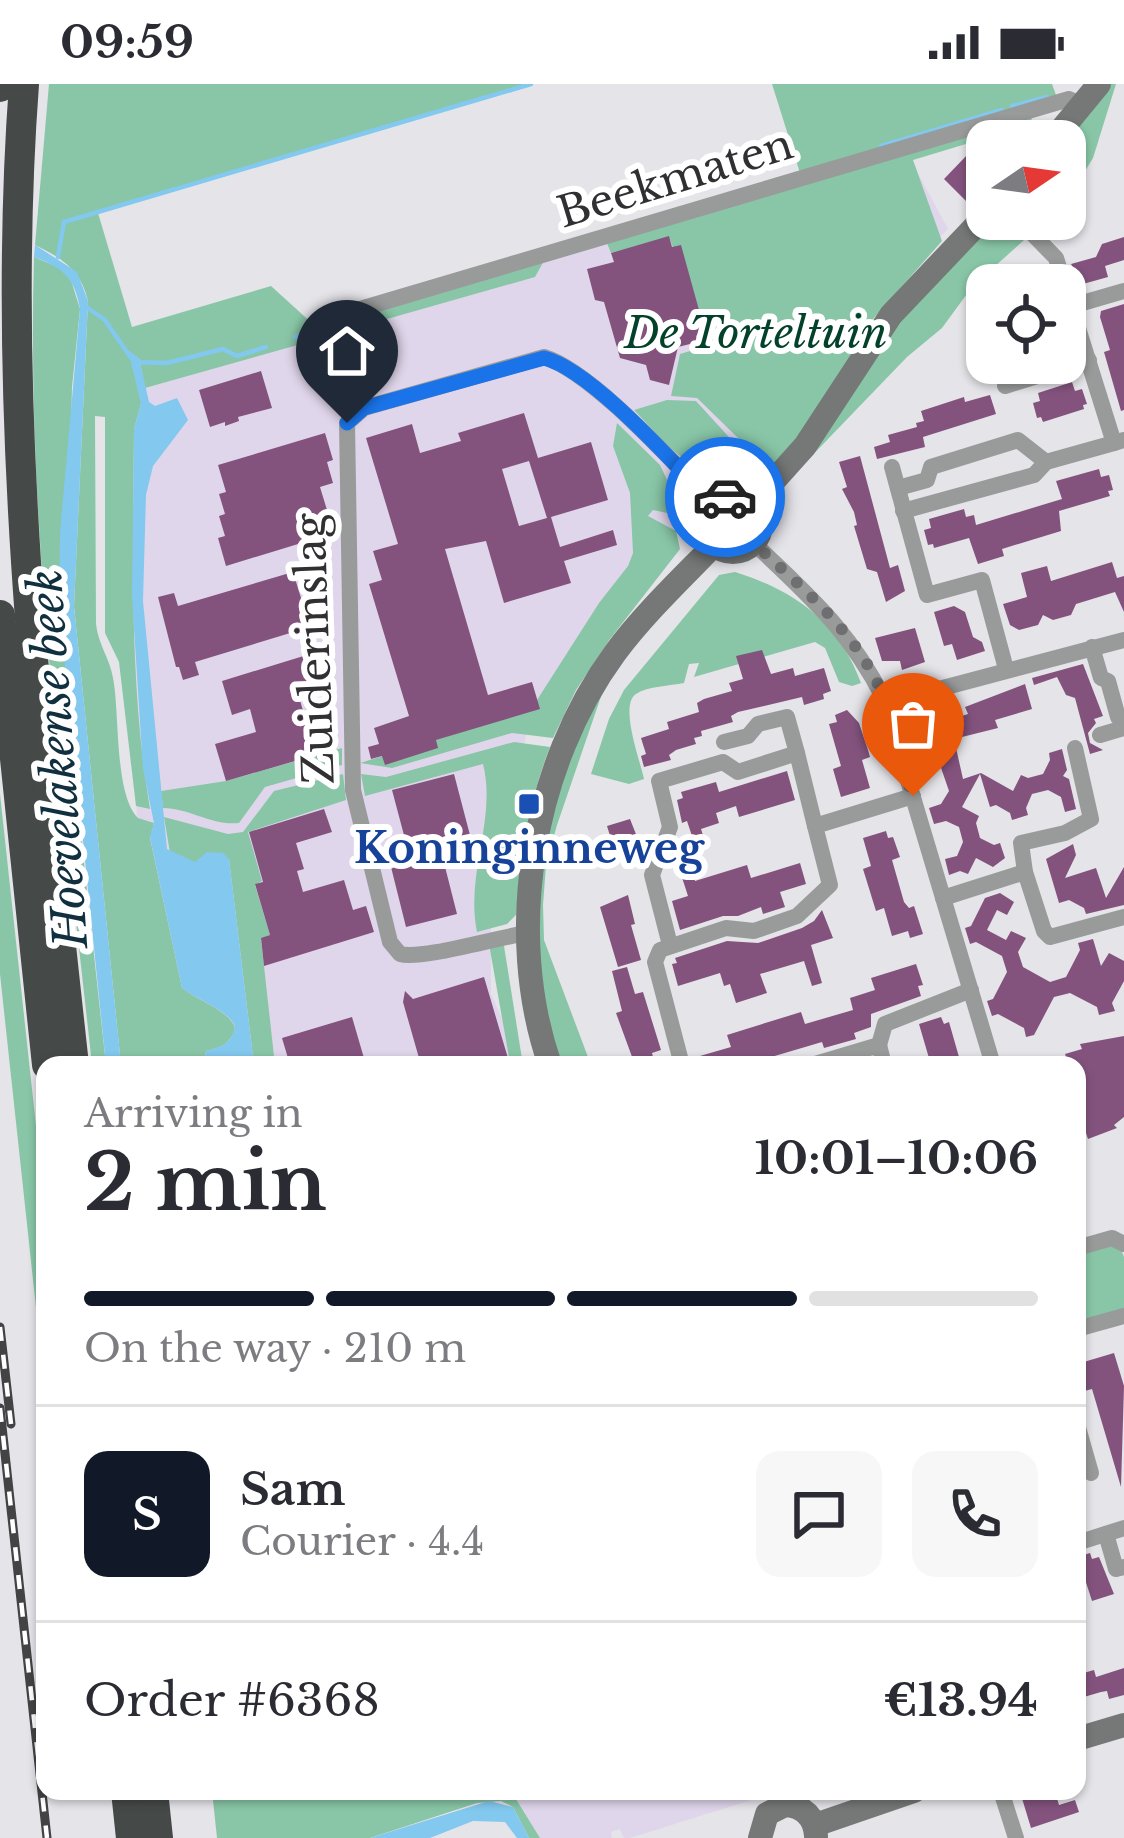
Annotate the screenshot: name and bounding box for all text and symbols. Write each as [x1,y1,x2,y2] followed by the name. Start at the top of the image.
[60,14,194,70] text: 09:59
[551,118,799,238] street label: Beekmaten
[966,120,1086,240] north arrow
[966,120,1086,384] map controls
[966,264,1086,384] button: locate
[296,300,398,423] pin
[623,307,887,359] park label: De Torteltuin
[314,318,380,384] icon: home
[665,437,785,557] courier
[692,464,758,530] icon: car
[283,512,345,785] street label: Zuiderinslag
[17,568,99,952] water label: Hoevelakense beek
[862,673,964,796] pin
[880,691,946,757] icon: bag
[516,791,542,817] marker: Koninginneweg
[354,822,705,874] place label: Koninginneweg
[84,1089,303,1138] text: Arriving in
[754,1130,1038,1186] text: 10:01–10:06
[84,1134,327,1231] text: 2 min
[84,1324,466,1373] text: On the way · 210 m
[756,1451,882,1577] button: chat
[912,1451,1038,1577] button: phone
[240,1461,345,1517] text: Sam
[132,1486,162,1542] text: S
[240,1517,484,1566] text: Courier · 4.4
[84,1672,380,1728] text: Order #6368
[884,1672,1038,1728] text: €13.94

